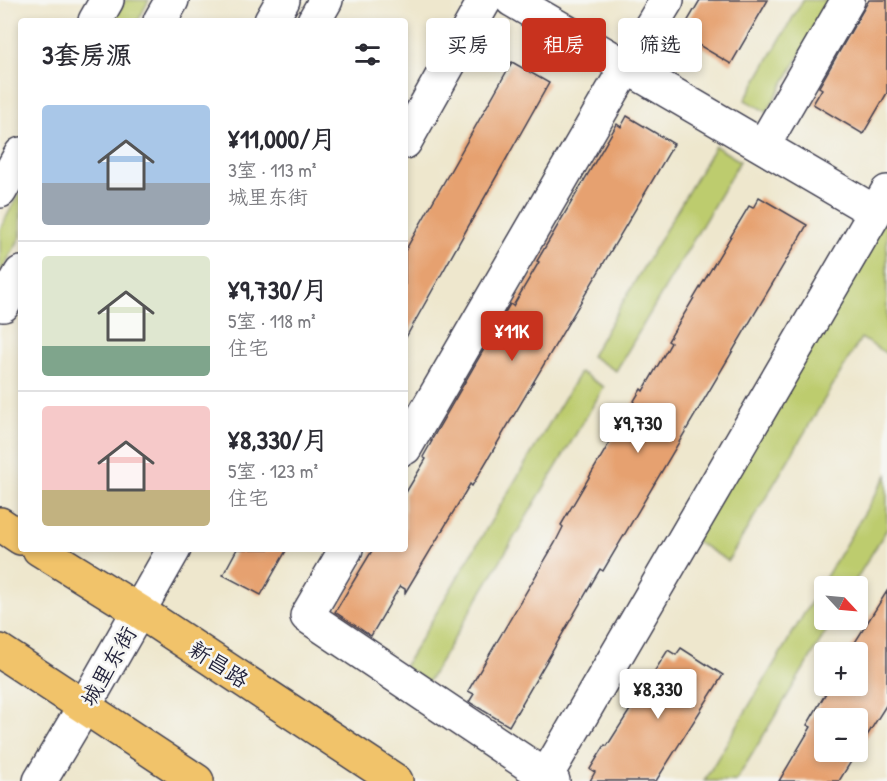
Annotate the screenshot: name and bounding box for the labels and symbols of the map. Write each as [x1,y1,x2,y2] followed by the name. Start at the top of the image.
[476,311,548,362] pin: ¥11K
[589,403,687,454] pin: ¥9,730
[814,576,868,630] north arrow
[73,620,143,712] street label: 城里东街
[183,633,255,695] street label: 新昌路
[609,669,707,720] pin: ¥8,330

